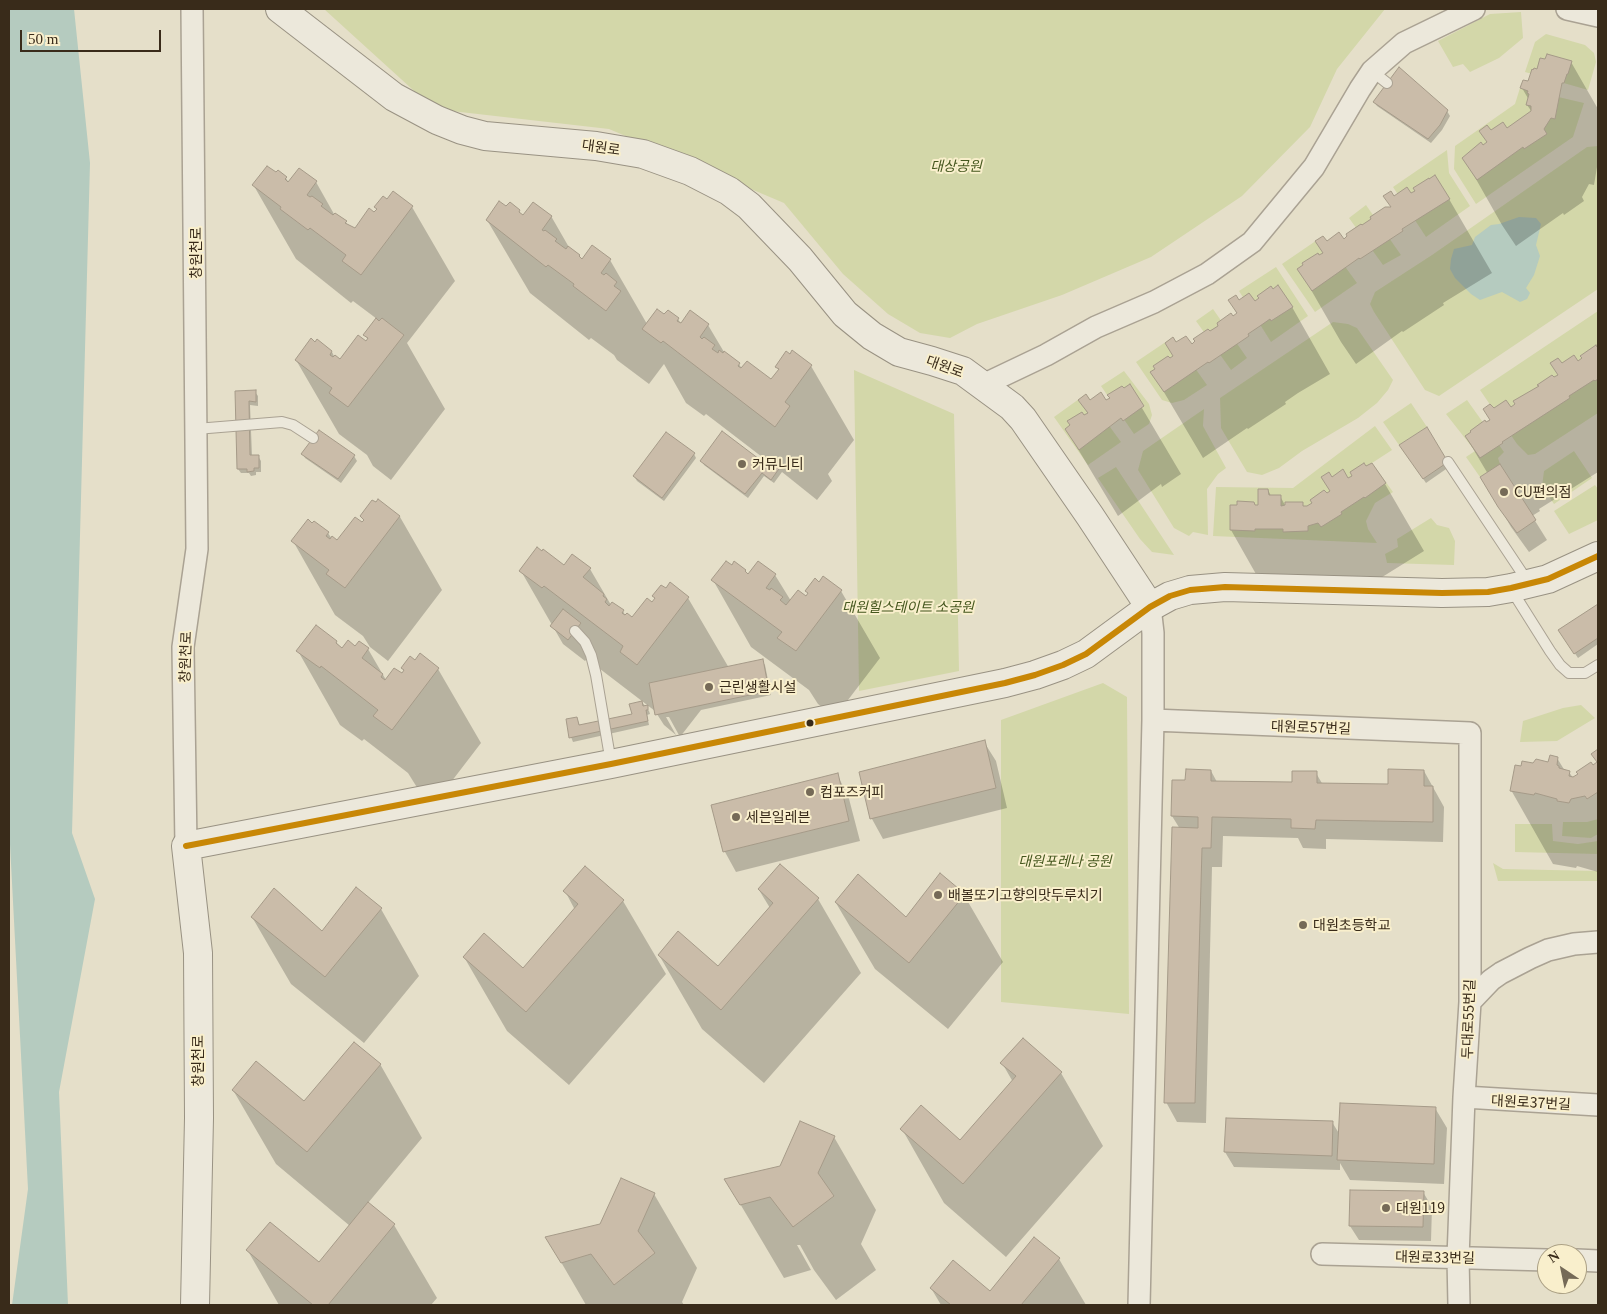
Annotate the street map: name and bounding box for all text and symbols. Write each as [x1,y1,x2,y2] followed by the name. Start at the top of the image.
[22,20,164,52] scale bar
[28,31,58,47] text: 50 m
[581,136,621,158] street label: 대원로
[930,158,982,174] park label: 대상공원
[188,227,204,279] street label: 창원천로
[924,351,966,381] street label: 대원로
[752,456,804,472] place label: 커뮤니티
[736,458,748,470] marker: 커뮤니티
[1514,484,1571,500] place label: CU편의점
[1498,486,1510,498] marker: CU편의점
[842,599,974,615] park label: 대원힐스테이트 소공원
[176,631,194,683] street label: 창원천로
[719,679,796,695] place label: 근린생활시설
[703,681,715,693] marker: 근린생활시설
[1271,717,1351,737] street label: 대원로57번길
[805,718,815,728] unlabelled marker
[820,784,884,800] place label: 컴포즈커피
[804,786,816,798] marker: 컴포즈커피
[746,809,810,825] place label: 세븐일레븐
[730,811,742,823] marker: 세븐일레븐
[1018,853,1112,869] park label: 대원포레나 공원
[948,887,1103,903] place label: 배볼또기고향의맛두루치기
[932,889,944,901] marker: 배볼또기고향의맛두루치기
[1313,917,1390,933] place label: 대원초등학교
[1297,919,1309,931] marker: 대원초등학교
[1458,979,1478,1059] street label: 두대로55번길
[190,1035,206,1087] street label: 창원천로
[1491,1092,1571,1112] street label: 대원로37번길
[1396,1200,1445,1216] place label: 대원119
[1380,1202,1392,1214] marker: 대원119
[1537,1244,1587,1294] north arrow
[1395,1248,1475,1266] street label: 대원로33번길
[1546,1248,1562,1266] text: N

